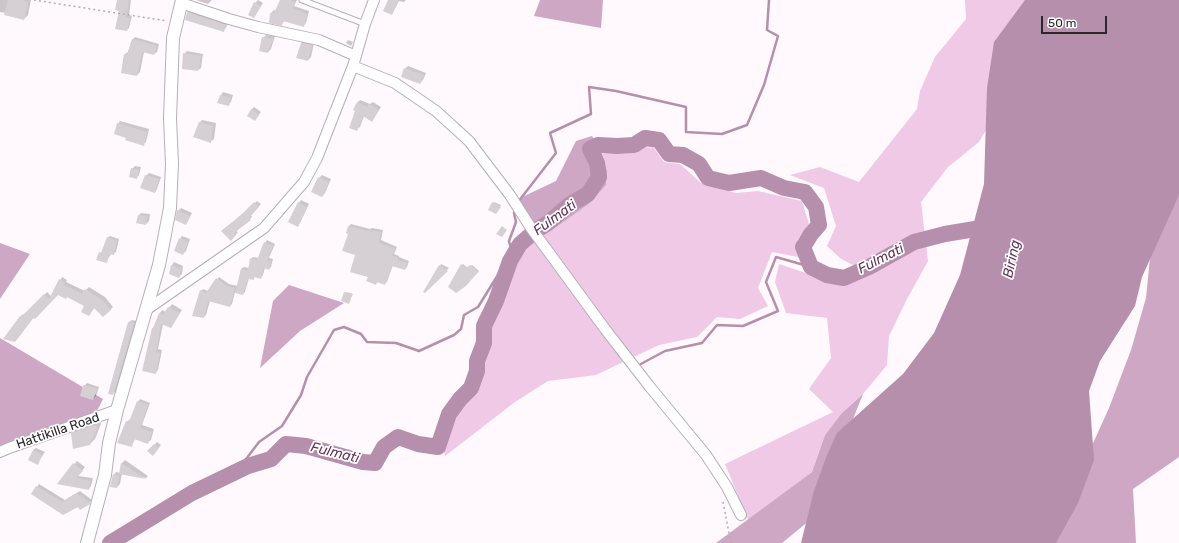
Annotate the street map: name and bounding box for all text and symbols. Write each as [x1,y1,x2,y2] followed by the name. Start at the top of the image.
[1043,8,1109,34] scale bar
[1048,16,1076,30] text: 50 m
[530,197,580,239] water label: Fulmati
[1000,238,1024,280] water label: Biring
[855,240,907,278] water label: Fulmati
[14,409,102,453] street label: Hattikilla Road
[309,439,361,467] water label: Fulmati

